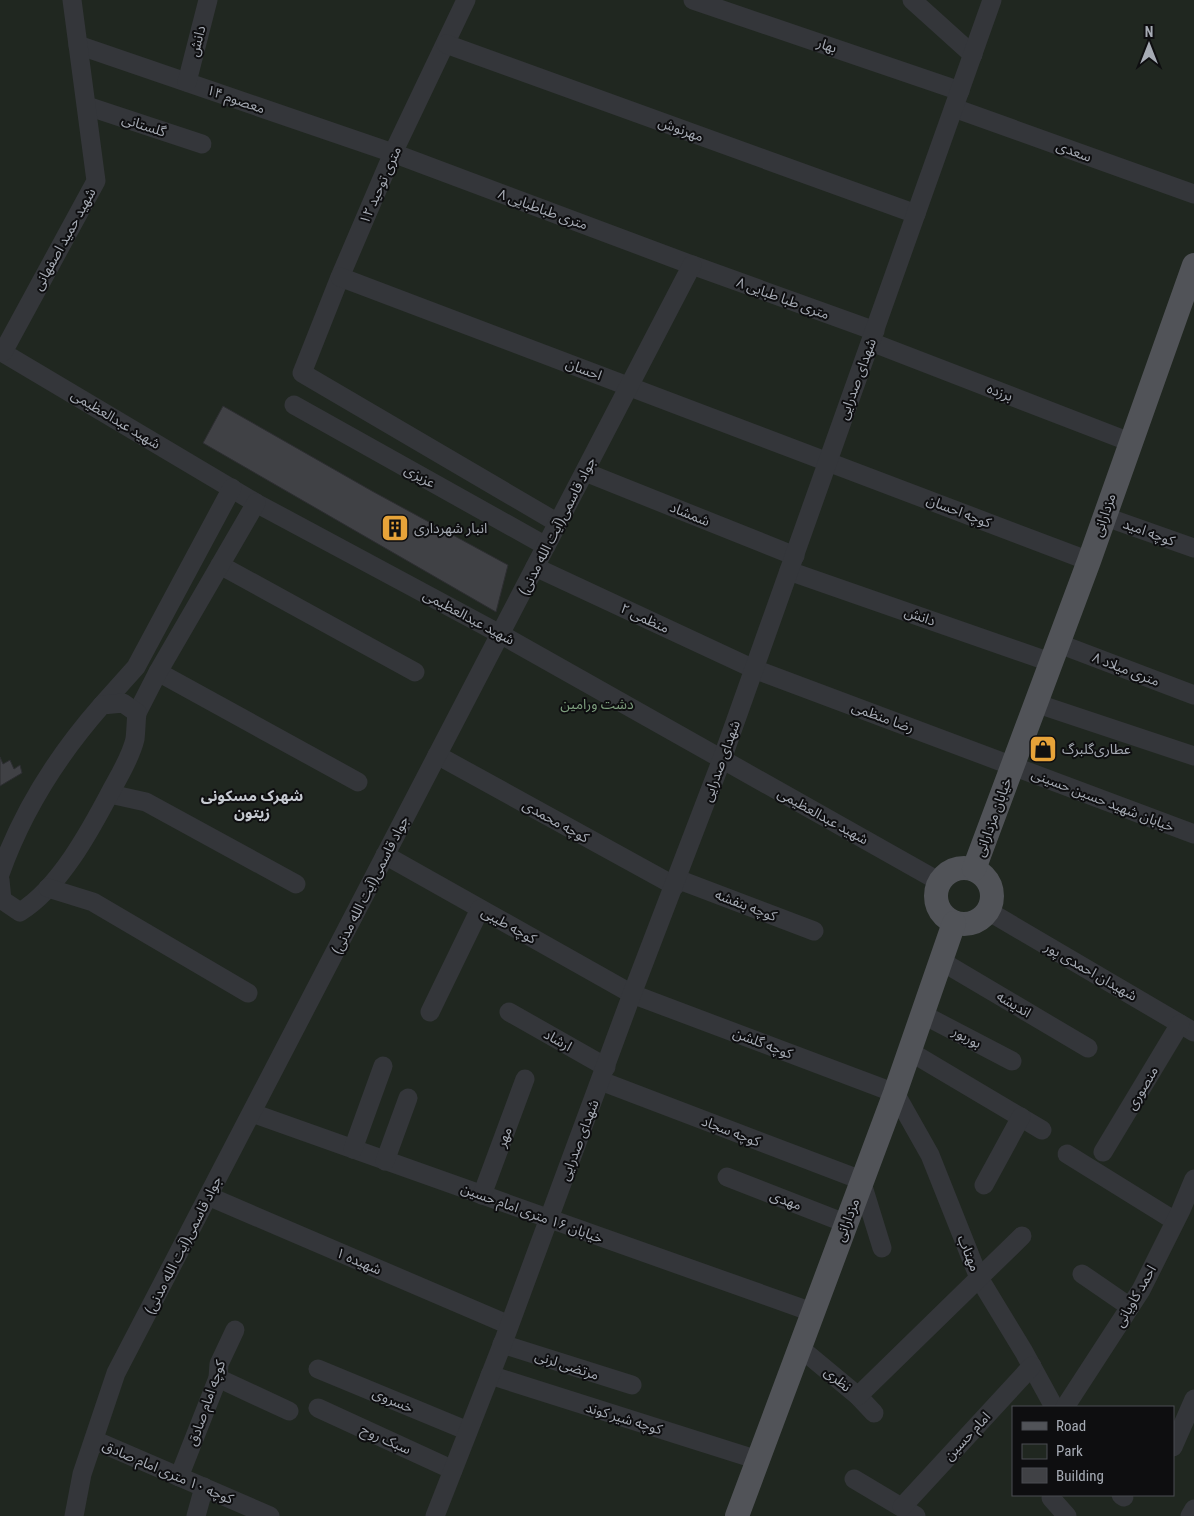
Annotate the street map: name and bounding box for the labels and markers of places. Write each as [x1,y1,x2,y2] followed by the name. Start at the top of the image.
[380,513,410,543] building icon: انبار شهرداری
[414,520,487,537] place label: انبار شهرداری
[1028,734,1058,764] shop icon: عطاری‌گلبرگ
[1062,741,1131,758] place label: عطاری‌گلبرگ

